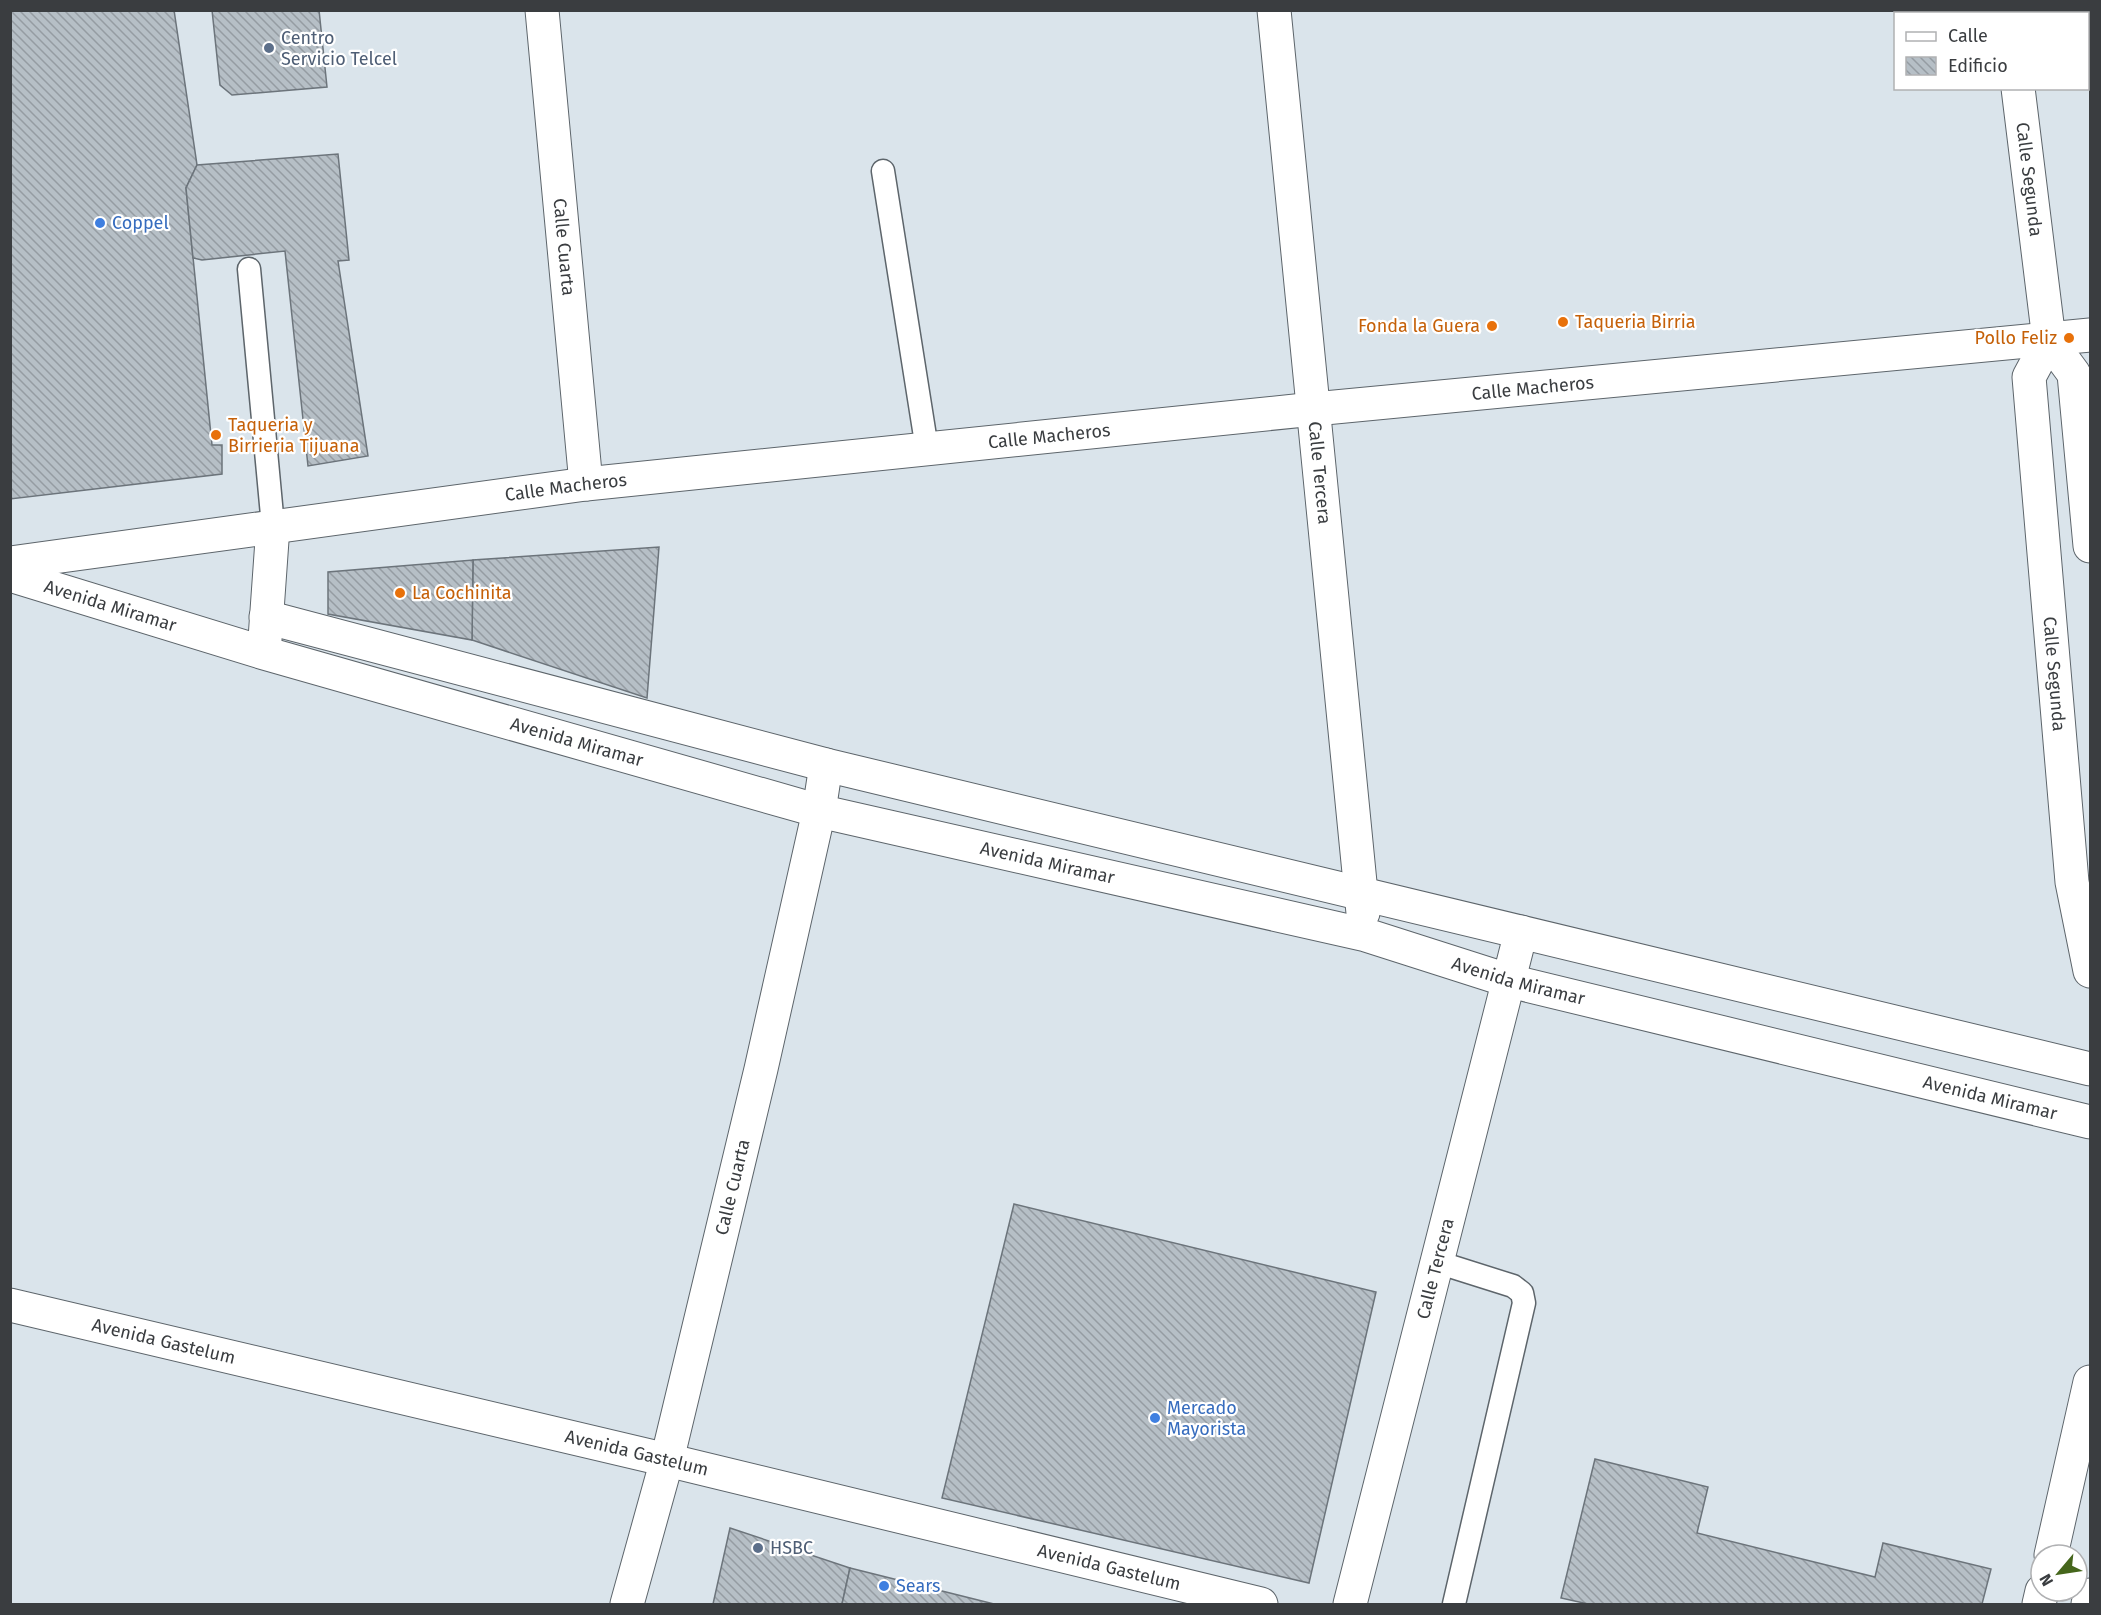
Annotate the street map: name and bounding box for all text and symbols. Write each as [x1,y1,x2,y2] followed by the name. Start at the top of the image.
[1894,12,2089,90] legend
[1948,25,1988,47] text: Calle
[281,27,397,70] place label: Centro Servicio Telcel
[262,41,276,55] marker: Centro Servicio Telcel
[1948,55,2008,77] text: Edificio
[2011,121,2047,238] street label: Calle Segunda
[549,197,579,297] street label: Calle Cuarta
[112,212,169,234] place label: Coppel
[93,216,107,230] marker: Coppel
[1575,311,1696,333] place label: Taqueria Birria
[1358,315,1480,337] place label: Fonda la Guera
[1556,315,1570,329] marker: Taqueria Birria
[1485,319,1499,333] marker: Fonda la Guera
[1975,327,2057,349] place label: Pollo Feliz
[2062,331,2076,345] marker: Pollo Feliz
[1471,371,1595,405] street label: Calle Macheros
[228,414,359,457] place label: Taqueria y Birrieria Tijuana
[987,419,1111,454] street label: Calle Macheros
[1304,420,1336,525] street label: Calle Tercera
[209,428,223,442] marker: Taqueria y Birrieria Tijuana
[504,469,628,506] street label: Calle Macheros
[42,575,179,637] street label: Avenida Miramar
[412,582,512,604] place label: La Cochinita
[393,586,407,600] marker: La Cochinita
[2038,616,2070,732] street label: Calle Segunda
[508,713,646,771] street label: Avenida Miramar
[978,837,1117,889] street label: Avenida Miramar
[1449,952,1587,1010] street label: Avenida Miramar
[1921,1071,2060,1125] street label: Avenida Miramar
[710,1137,755,1237] street label: Calle Cuarta
[1412,1216,1459,1321] street label: Calle Tercera
[90,1314,238,1369] street label: Avenida Gastelum
[1167,1397,1246,1440] place label: Mercado Mayorista
[1148,1411,1162,1425] marker: Mercado Mayorista
[563,1425,711,1481] street label: Avenida Gastelum
[770,1537,813,1559] place label: HSBC
[1035,1539,1183,1595] street label: Avenida Gastelum
[751,1541,765,1555] marker: HSBC
[2029,1543,2089,1603] north arrow
[2035,1571,2057,1589] text: N
[896,1575,940,1597] place label: Sears
[877,1579,891,1593] marker: Sears

